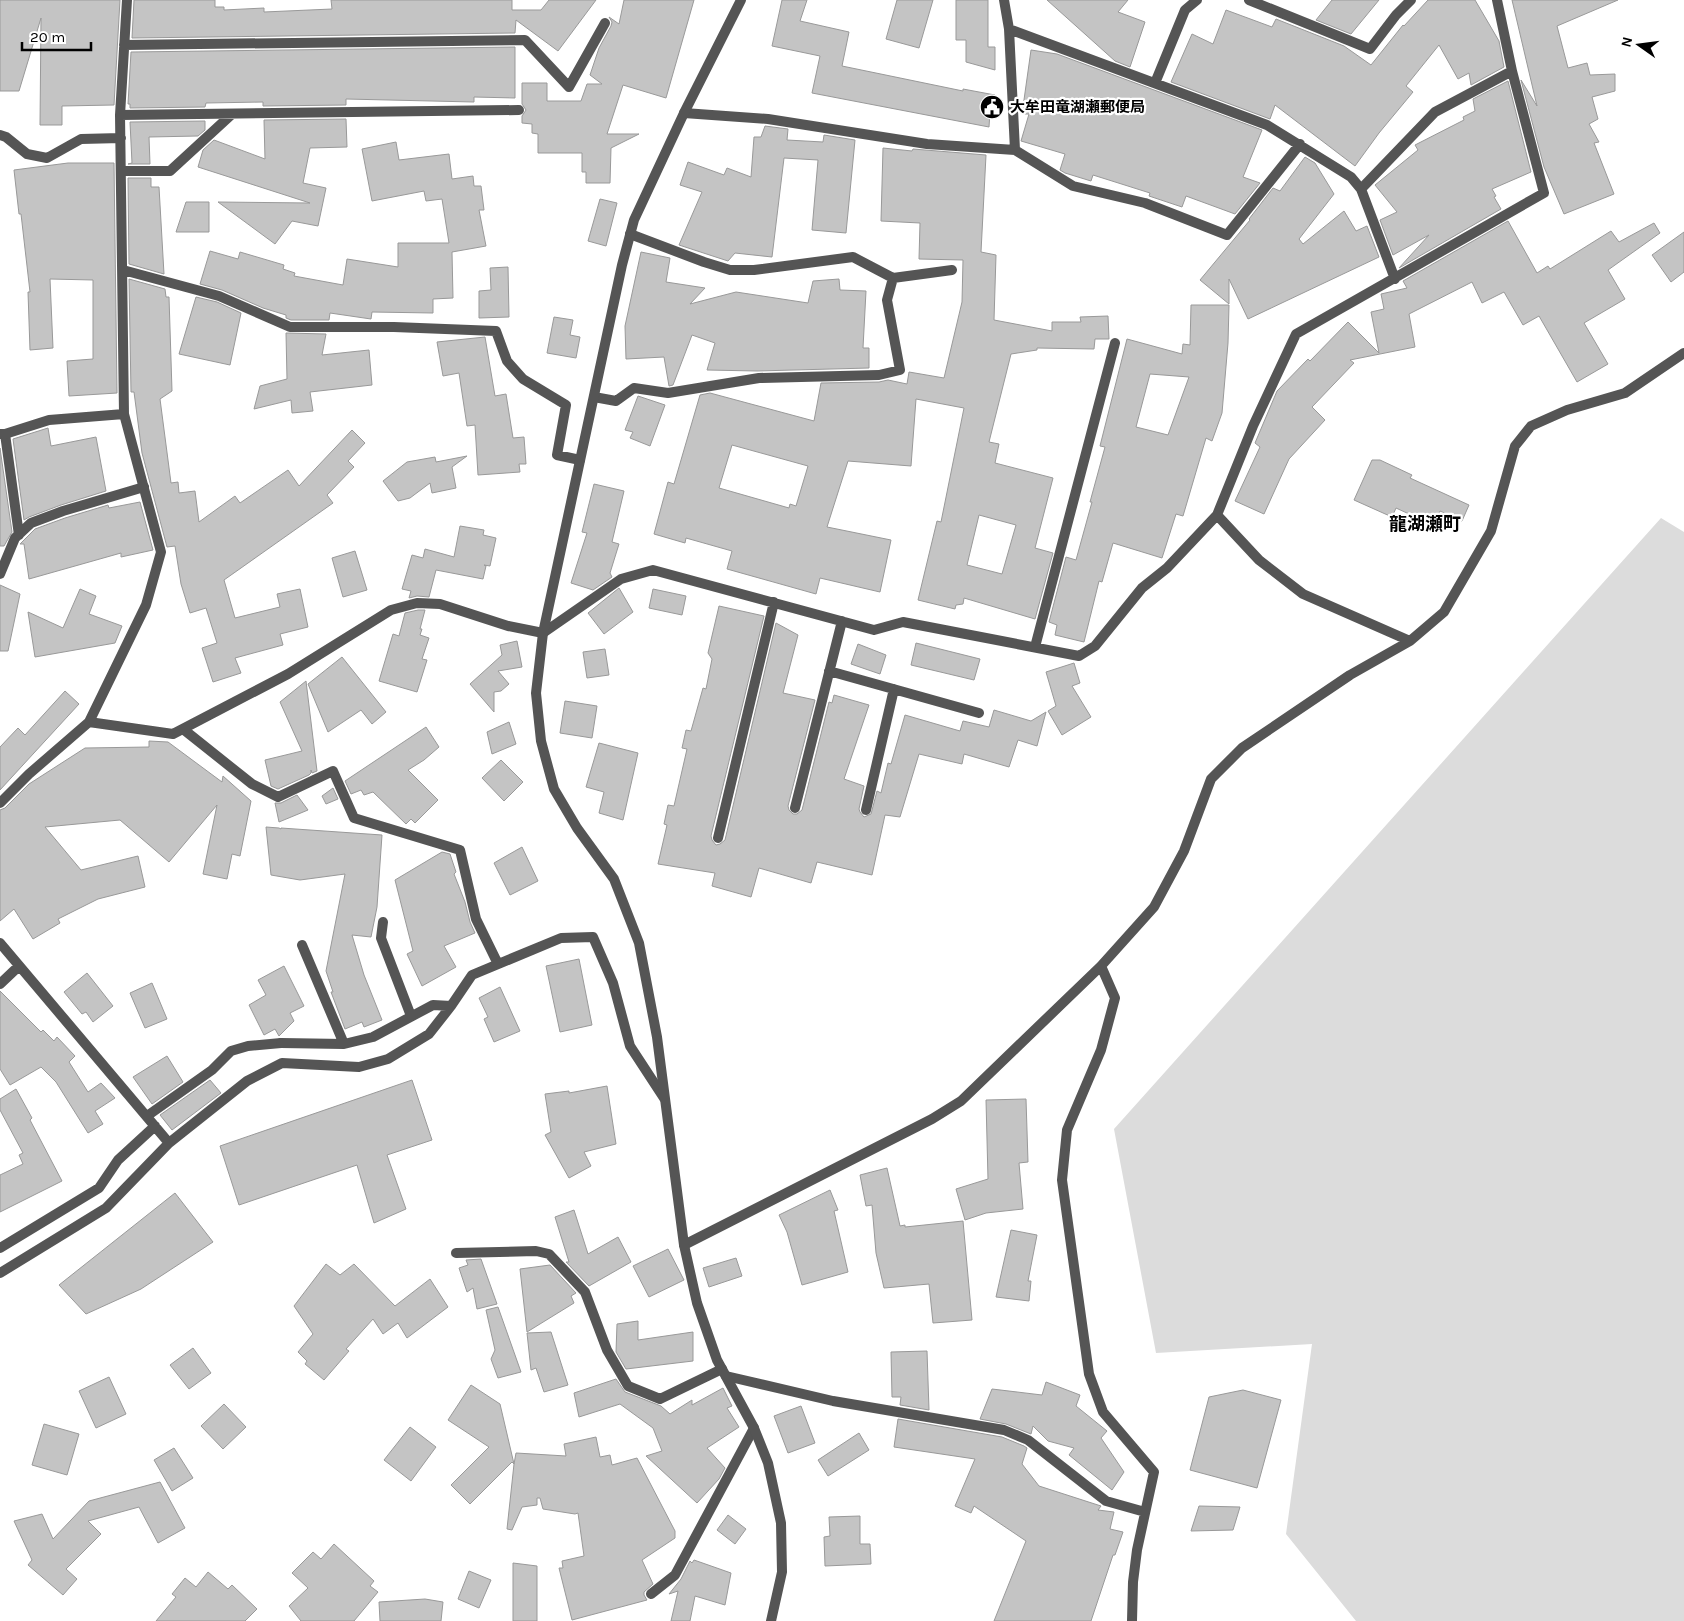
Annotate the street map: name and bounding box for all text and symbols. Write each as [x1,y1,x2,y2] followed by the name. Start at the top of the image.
[22,20,91,52] scale bar
[1614,20,1664,70] north arrow
[30,28,65,46] text: 20 m
[1617,35,1636,49] text: N
[979,94,1005,120] public building icon: 大牟田竜湖瀬郵便局
[1010,98,1145,116] place label: 大牟田竜湖瀬郵便局
[1389,513,1461,535] district label: 龍湖瀬町

